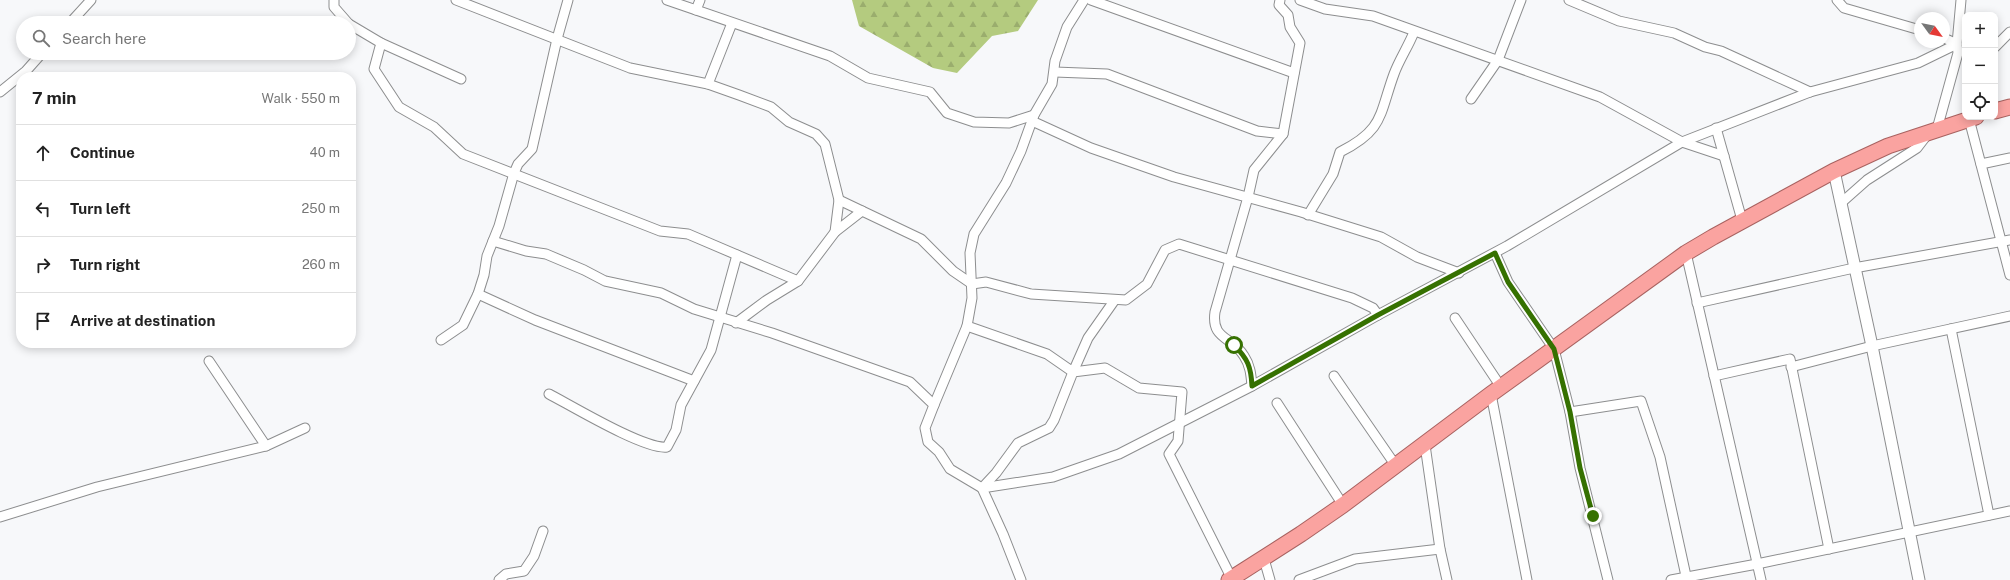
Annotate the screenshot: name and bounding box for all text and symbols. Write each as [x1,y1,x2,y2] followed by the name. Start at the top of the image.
[1914,12,1950,48] north arrow
[1962,12,1998,120] map controls
[1962,12,1998,48] button: +
[16,16,356,60] search box
[30,27,52,49] icon: search
[62,30,146,47] text: Search here
[1962,48,1998,84] button: −
[1962,84,1998,120] button: locate
[32,88,76,108] text: 7 min
[262,91,340,106] text: Walk · 550 m
[32,142,54,164] icon: ahead
[70,144,135,161] text: Continue
[309,145,340,160] text: 40 m
[32,198,54,220] icon: left
[70,200,131,217] text: Turn left
[302,201,340,216] text: 250 m
[32,254,54,276] icon: right
[70,256,140,273] text: Turn right
[302,257,340,272] text: 260 m
[32,310,54,332] icon: arrive
[70,312,215,329] text: Arrive at destination
[1225,336,1243,354] route start
[1584,507,1602,525] route end

